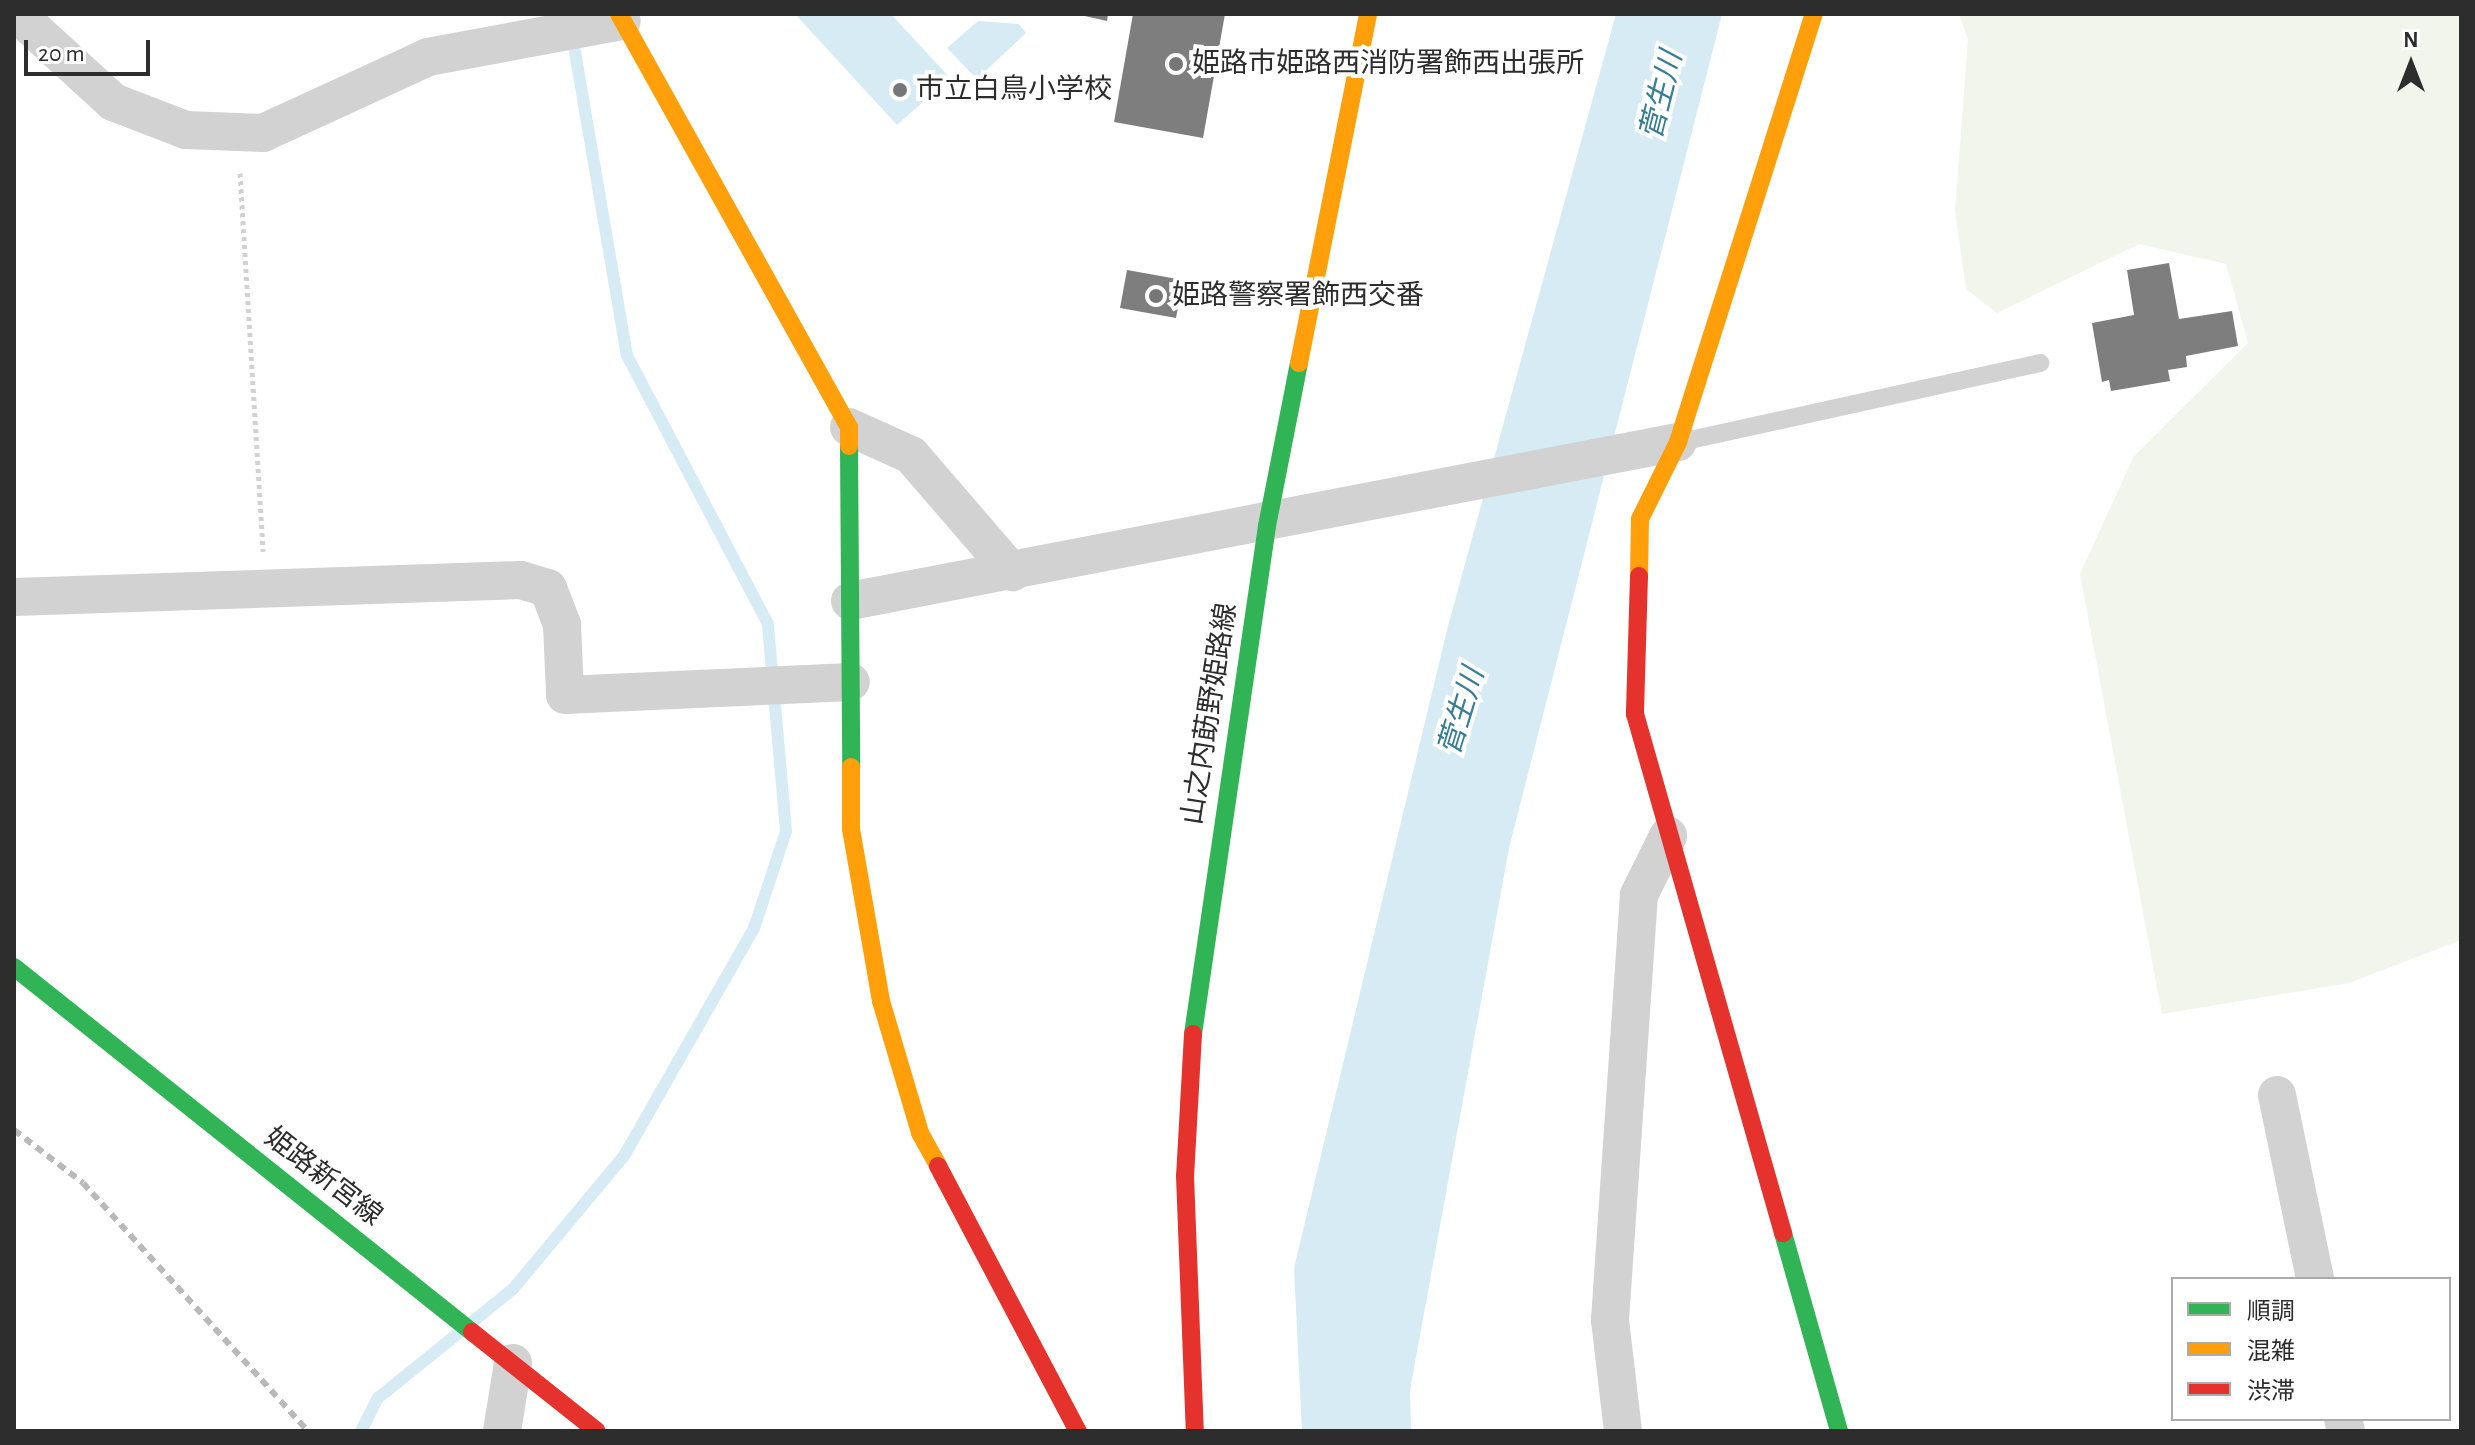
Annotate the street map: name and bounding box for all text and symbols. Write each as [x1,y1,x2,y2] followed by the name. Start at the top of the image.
[28,24,154,74] scale bar
[2371,24,2451,104] north arrow
[2403,29,2419,51] text: N
[38,42,85,66] text: 20 m
[1192,47,1584,81] place label: 姫路市姫路西消防署飾西出張所
[1634,48,1690,144] water label: 菅生川
[1167,55,1185,73] marker: 姫路市姫路西消防署飾西出張所
[916,73,1112,107] place label: 市立白鳥小学校
[891,81,909,99] marker: 市立白鳥小学校
[1172,279,1424,313] place label: 姫路警察署飾西交番
[1147,287,1165,305] marker: 姫路警察署飾西交番
[1176,601,1244,827] street label: 山之内莇野姫路線
[1432,664,1492,760] water label: 菅生川
[257,1121,389,1233] street label: 姫路新宮線
[2171,1277,2451,1421] legend
[2247,1300,2295,1324] text: 順調
[2247,1340,2295,1364] text: 混雑
[2247,1380,2295,1404] text: 渋滞

